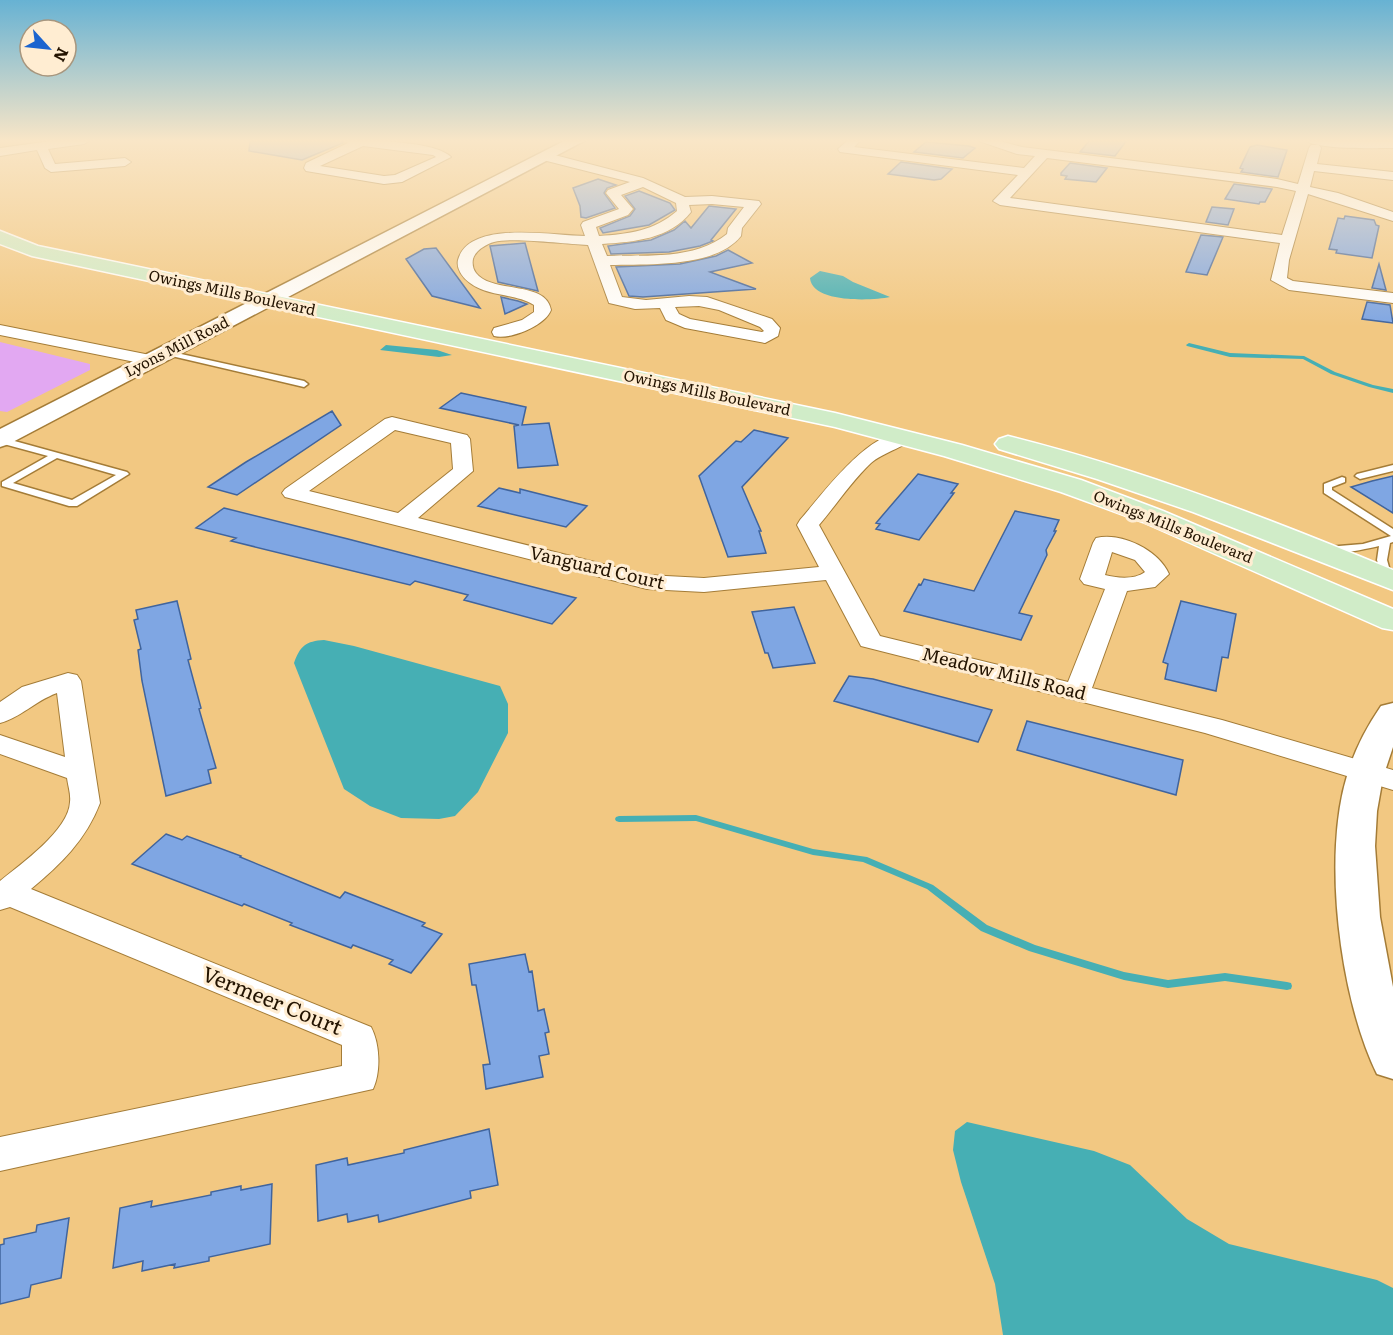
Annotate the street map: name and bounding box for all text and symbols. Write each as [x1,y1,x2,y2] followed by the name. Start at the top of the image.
[18,18,78,78] north arrow
[49,44,76,67] text: N
[147,263,318,320] street label: Owings Mills Boulevard
[120,309,233,382] street label: Lyons Mill Road
[622,363,793,420] street label: Owings Mills Boulevard
[1090,483,1257,568] street label: Owings Mills Boulevard
[527,538,668,595] street label: Vanguard Court
[919,639,1089,706] street label: Meadow Mills Road
[198,956,348,1041] street label: Vermeer Court

